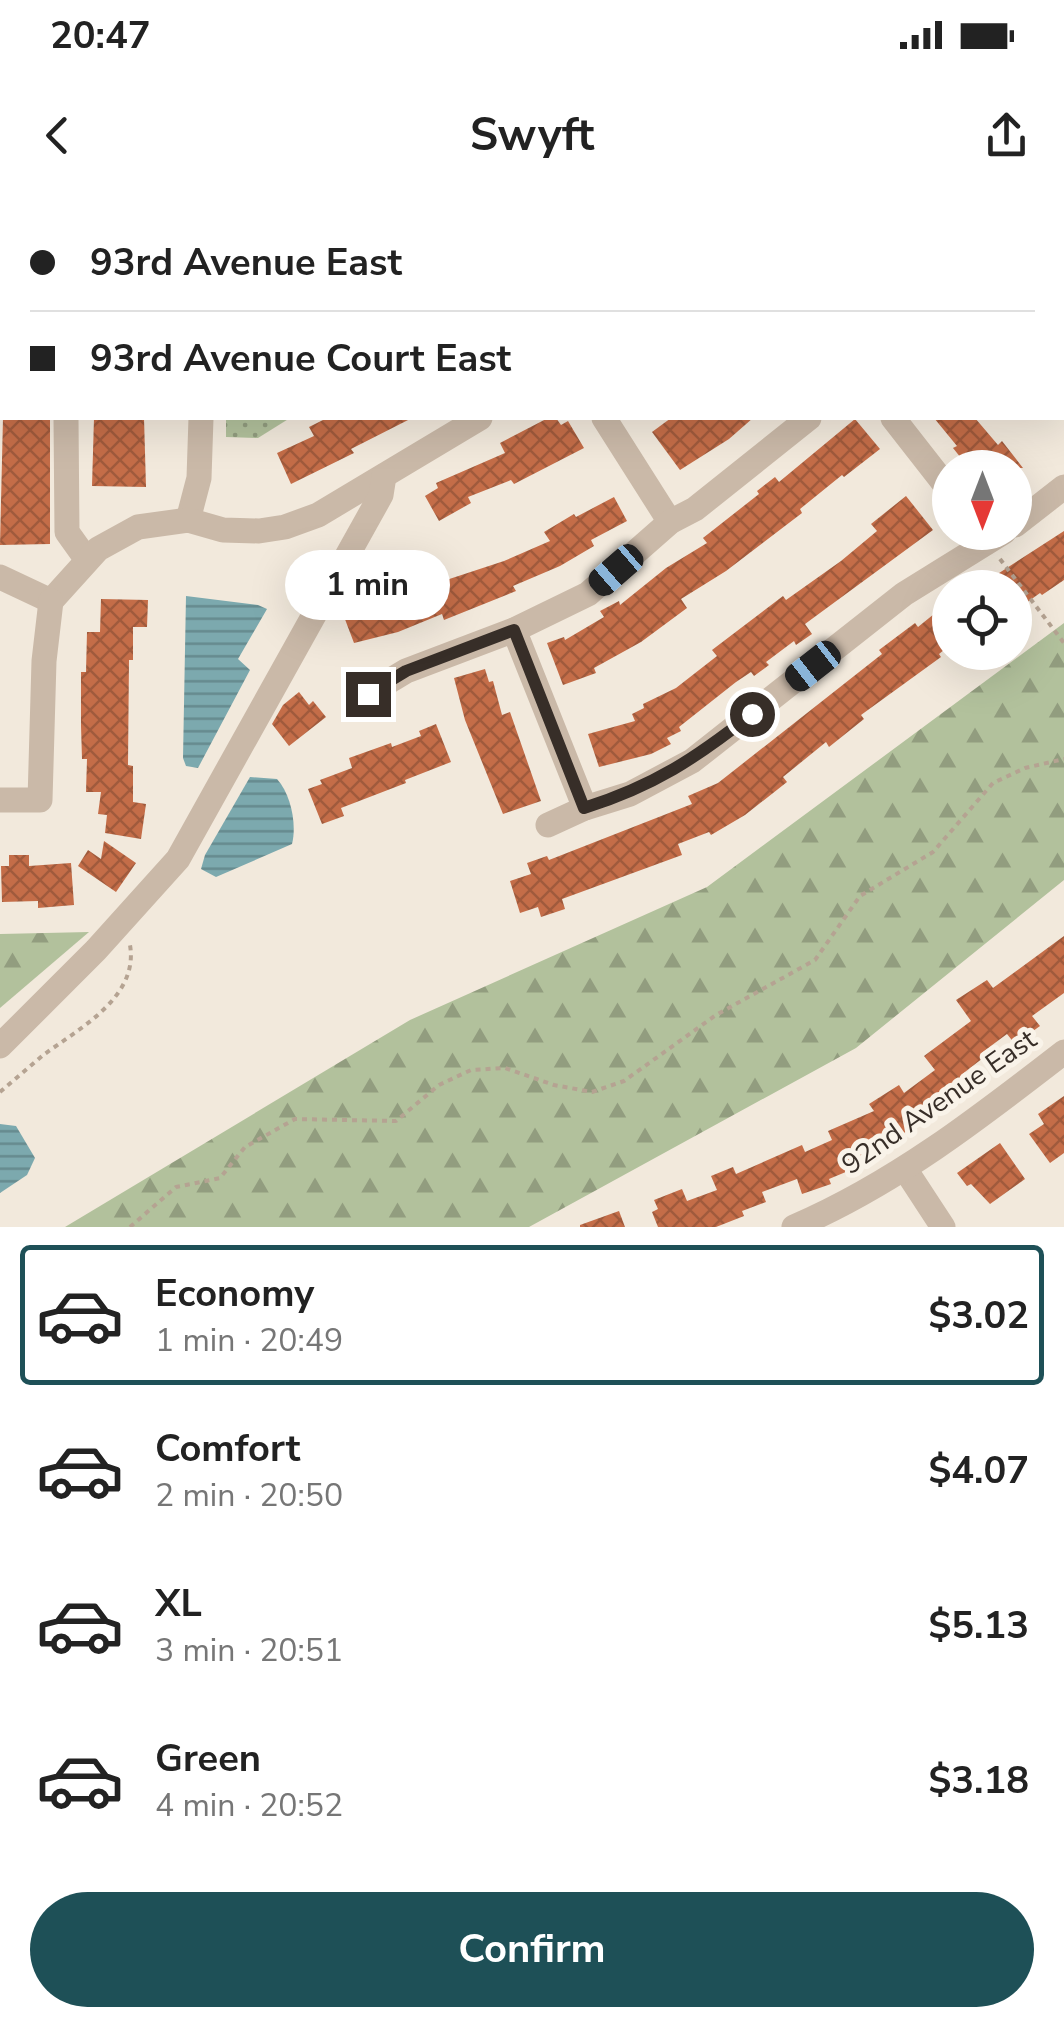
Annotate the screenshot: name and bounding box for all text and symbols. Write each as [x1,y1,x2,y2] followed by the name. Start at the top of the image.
[50,10,151,61] text: 20:47
[470,105,594,166] text: Swyft
[30,108,85,163] icon: back
[979,108,1034,163] icon: share
[90,237,402,288] text: 93rd Avenue East
[90,333,511,384] text: 93rd Avenue Court East
[932,450,1032,550] north arrow
[932,450,1032,670] map controls
[584,539,648,601] car
[286,549,450,619] callout: 1 min
[326,563,409,606] text: 1 min
[932,570,1032,670] button: locate
[780,636,846,696] car
[346,672,391,717] route end
[730,692,775,737] route start
[834,1020,1044,1183] street label: 92nd Avenue East
[155,1268,314,1319] text: Economy
[35,1270,125,1360] icon: car
[928,1290,1029,1341] text: $3.02
[155,1319,343,1362] text: 1 min · 20:49
[155,1423,300,1474] text: Comfort
[35,1425,125,1515] icon: car
[928,1445,1029,1496] text: $4.07
[155,1474,343,1517] text: 2 min · 20:50
[155,1578,202,1629] text: XL
[35,1580,125,1670] icon: car
[928,1600,1029,1651] text: $5.13
[155,1629,343,1672] text: 3 min · 20:51
[155,1733,261,1784] text: Green
[35,1735,125,1825] icon: car
[928,1755,1029,1806] text: $3.18
[155,1784,343,1827] text: 4 min · 20:52
[30,1892,1034,2007] button: Confirm

